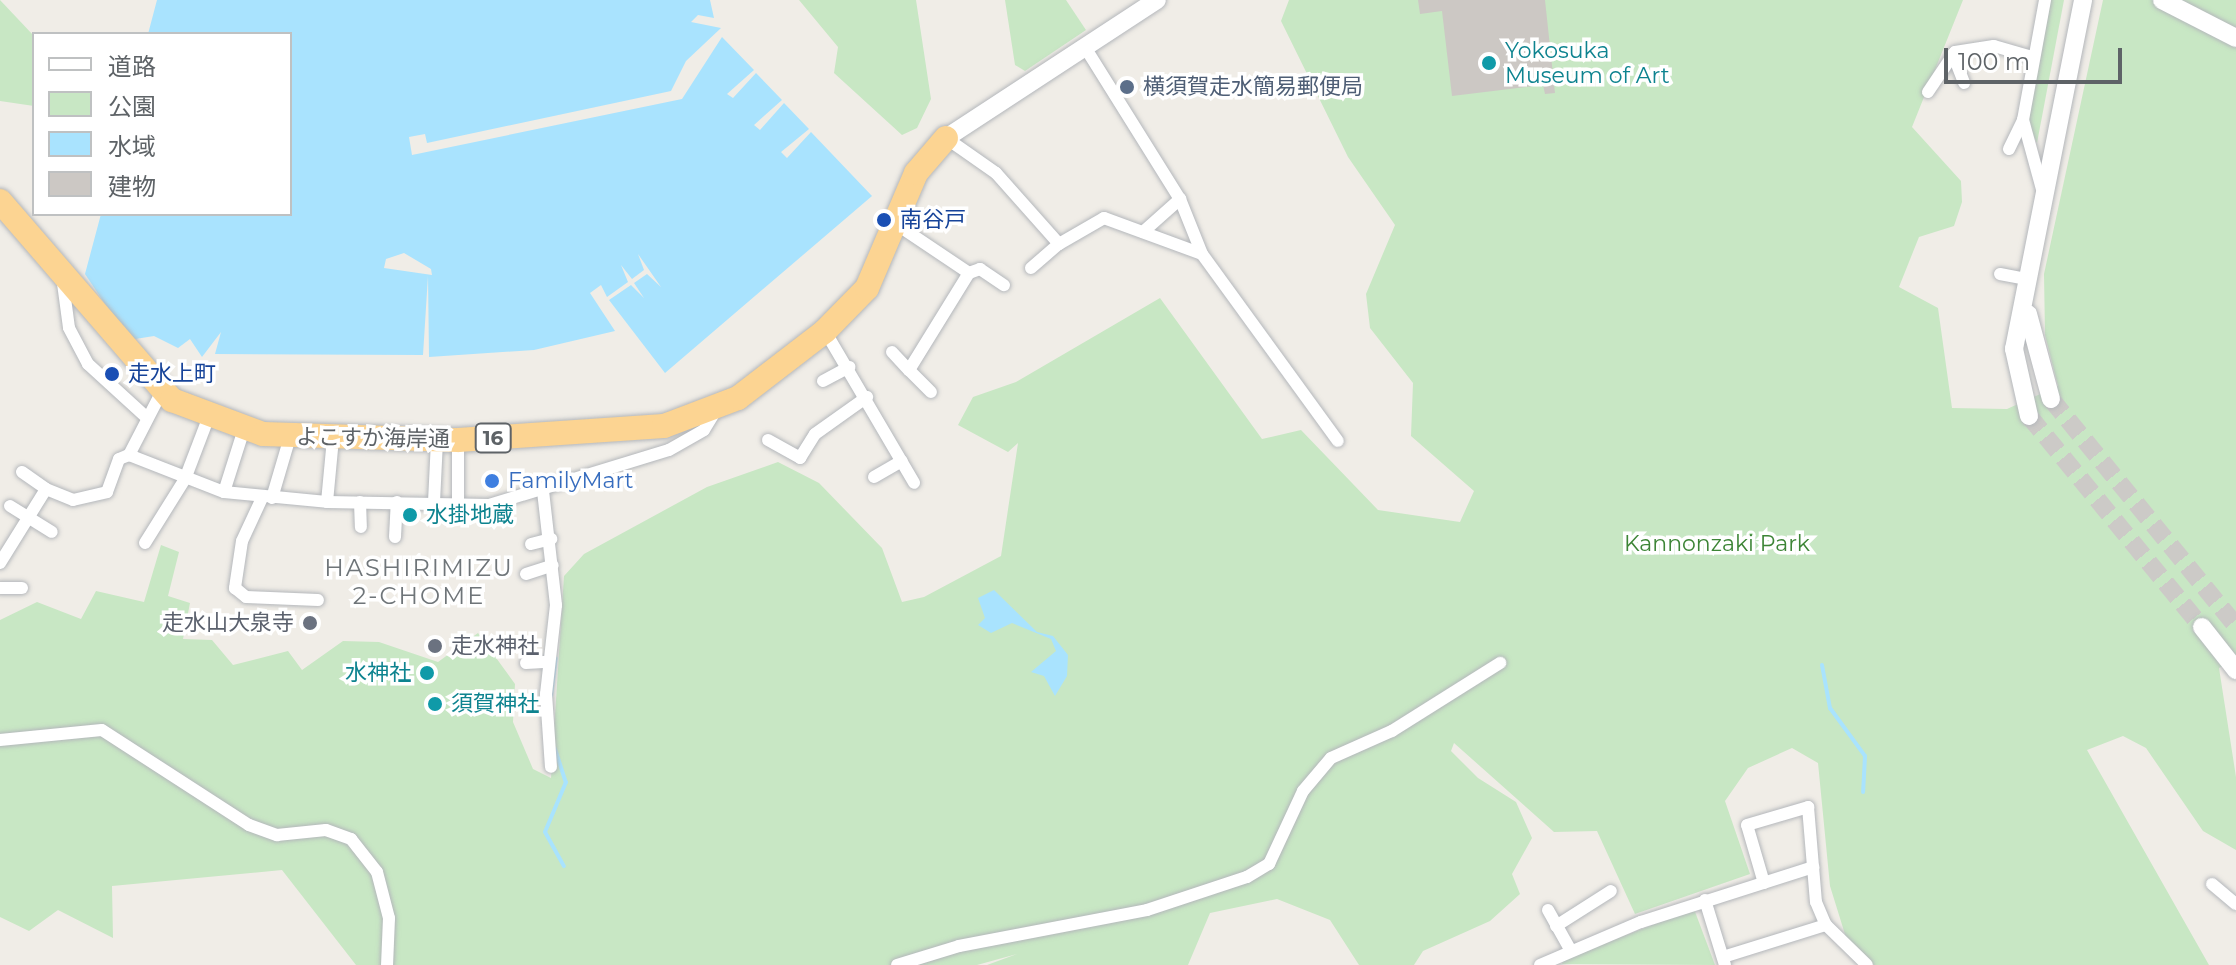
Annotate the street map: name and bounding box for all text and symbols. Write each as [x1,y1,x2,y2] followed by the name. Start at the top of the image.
[32,32,292,216] legend
[1948,32,2126,82] scale bar
[1505,37,1670,88] place label: Yokosuka Museum of Art
[1958,47,2030,76] text: 100 m
[108,52,156,81] text: 道路
[1480,54,1498,72] marker: Yokosuka Museum of Art
[1143,74,1363,100] place label: 横須賀走水簡易郵便局
[1118,78,1136,96] marker: 横須賀走水簡易郵便局
[108,92,156,121] text: 公園
[108,132,156,161] text: 水域
[108,172,156,201] text: 建物
[900,207,966,233] place label: 南谷戸
[875,211,893,229] marker: 南谷戸
[128,361,216,387] place label: 走水上町
[103,365,121,383] marker: 走水上町
[473,422,513,454] road number: 16
[296,423,450,453] street label: よこすか海岸通
[508,468,634,494] place label: FamilyMart
[483,472,501,490] marker: FamilyMart
[426,502,514,528] place label: 水掛地蔵
[401,506,419,524] marker: 水掛地蔵
[1624,531,1810,557] park label: Kannonzaki Park
[324,554,514,610] district label: HASHIRIMIZU 2-CHOME
[162,610,294,636] place label: 走水山大泉寺
[301,614,319,632] marker: 走水山大泉寺
[451,633,539,659] place label: 走水神社
[426,637,444,655] marker: 走水神社
[345,660,411,686] place label: 水神社
[418,664,436,682] marker: 水神社
[451,691,539,717] place label: 須賀神社
[426,695,444,713] marker: 須賀神社

